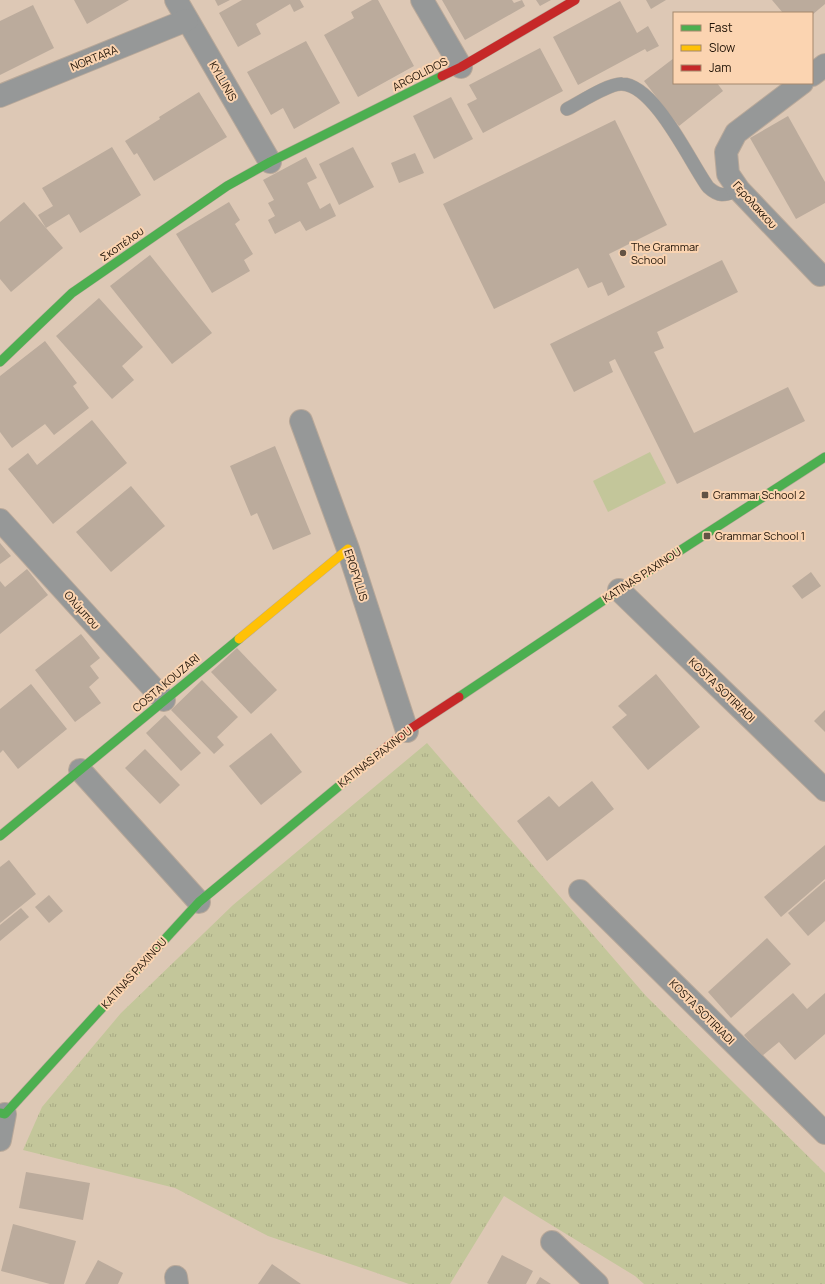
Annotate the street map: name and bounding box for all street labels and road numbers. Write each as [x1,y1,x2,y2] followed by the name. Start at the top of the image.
[68,41,120,74] street label: NORTARA
[390,53,450,94] street label: ARGOLIDOS
[206,58,241,103] street label: KYLLINIS
[730,178,781,232] street label: Γερολακκου
[97,223,147,264] street label: Σκοπέλου
[600,544,684,606] street label: KATINAS PAXINOU
[341,547,372,603] street label: EROFYLLIS
[61,587,104,632] street label: Ολύμπου
[129,650,202,715] street label: COSTA KOUZARI
[686,654,759,725] street label: KOSTA SOTIRIADI
[334,723,415,790] street label: KATINAS PAXINOU
[98,934,170,1011] street label: KATINAS PAXINOU
[666,976,738,1048] street label: KOSTA SOTIRIADI

